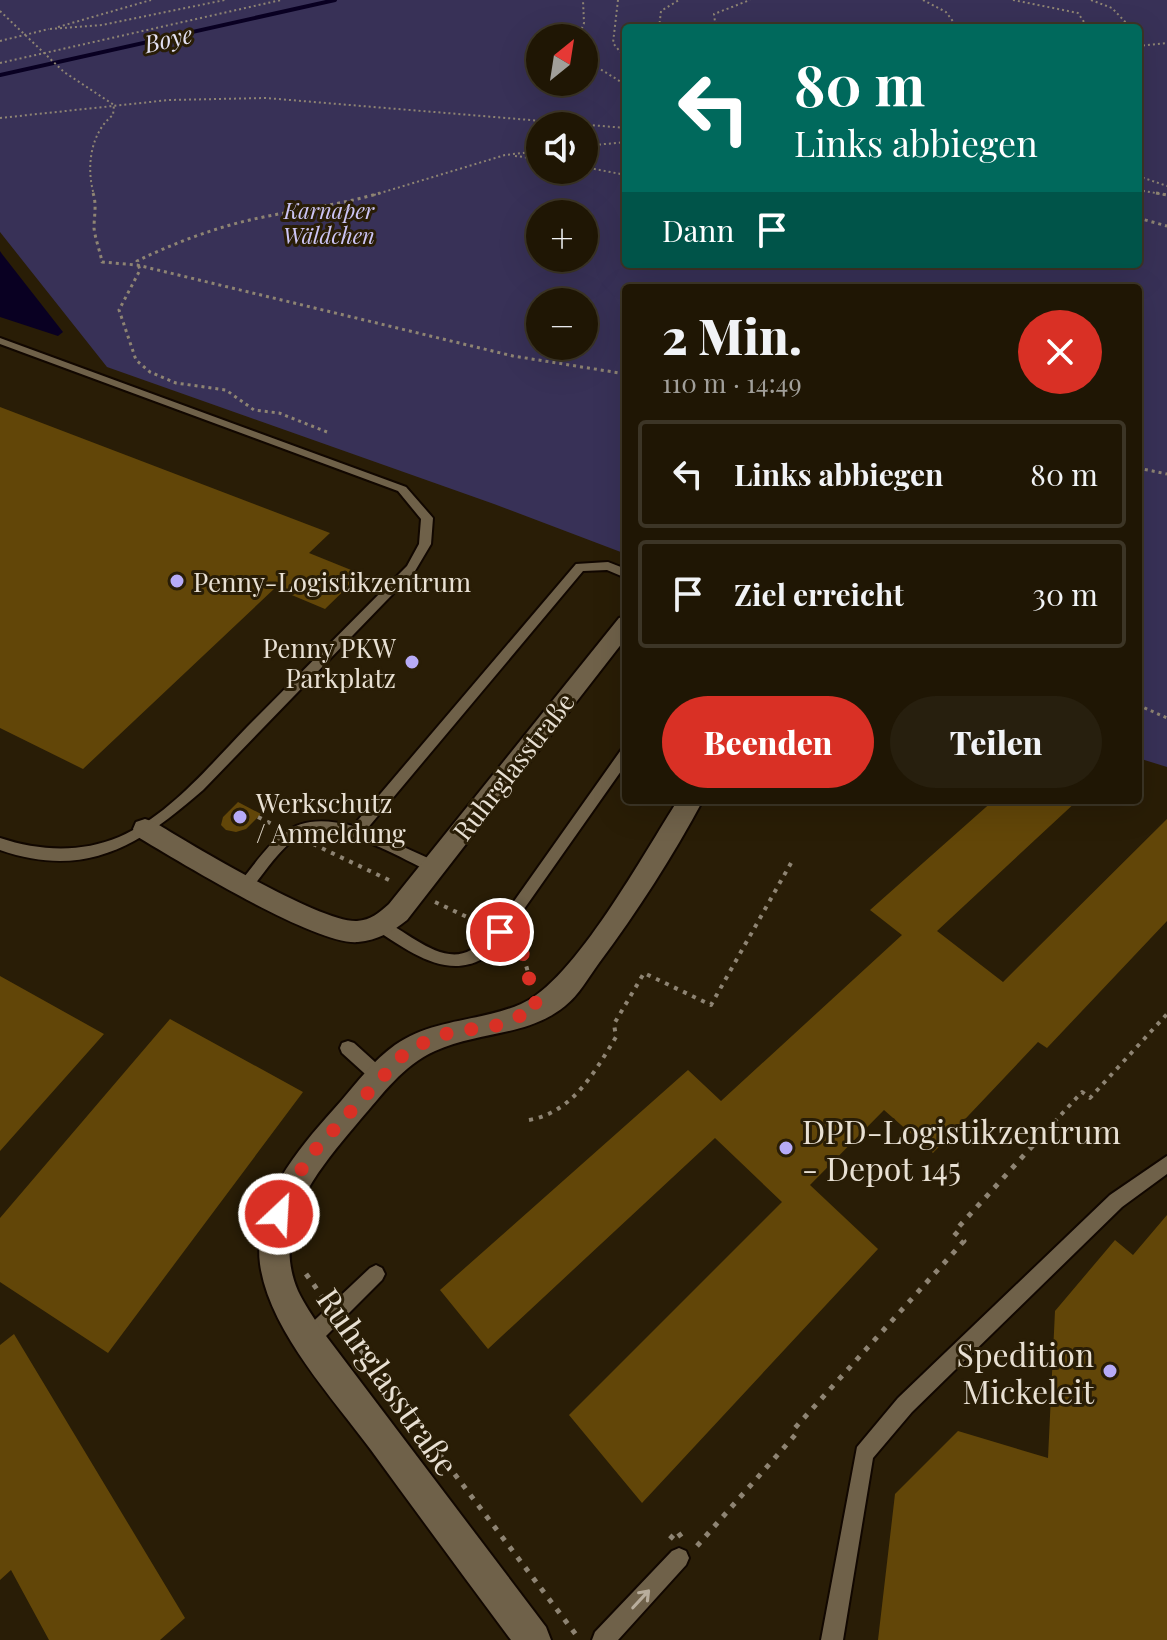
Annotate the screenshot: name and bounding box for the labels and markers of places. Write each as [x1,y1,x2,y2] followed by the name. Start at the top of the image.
[193,564,471,599] place label: Penny-Logistikzentrum
[168,572,186,590] marker: Penny-Logistikzentrum
[262,630,396,695] place label: Penny PKW Parkplatz
[403,653,421,671] marker: Penny PKW Parkplatz
[255,785,406,850] place label: Werkschutz / Anmeldung
[231,808,249,826] marker: Werkschutz / Anmeldung
[466,898,534,966] pin
[802,1109,1121,1189] place label: DPD-Logistikzentrum - Depot 145
[777,1139,795,1157] marker: DPD-Logistikzentrum - Depot 145
[957,1332,1095,1412] place label: Spedition Mickeleit
[1101,1362,1119,1380] marker: Spedition Mickeleit

